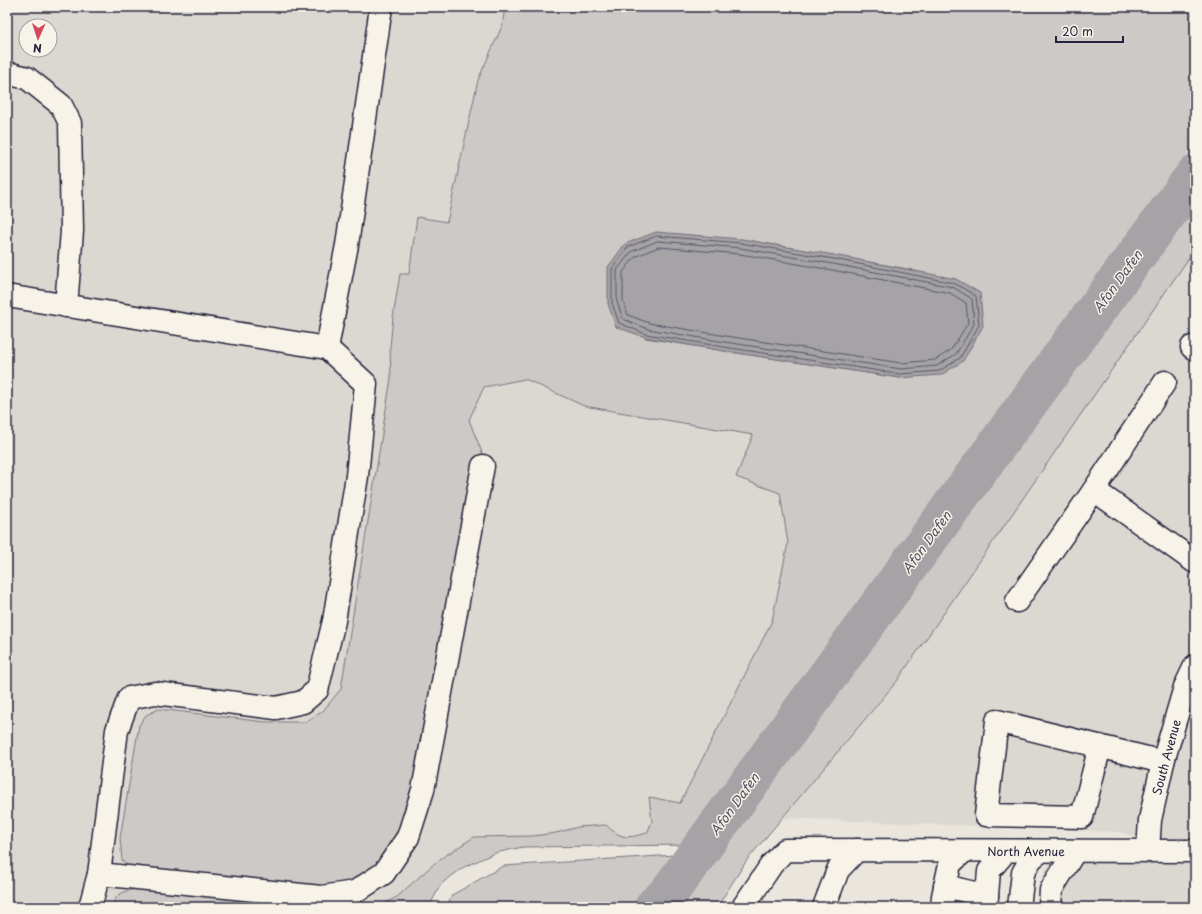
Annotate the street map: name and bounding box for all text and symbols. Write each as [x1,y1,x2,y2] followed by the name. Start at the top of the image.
[18,18,58,58] north arrow
[1056,18,1123,44] scale bar
[1062,22,1093,40] text: 20 m
[32,40,42,57] text: N
[1088,245,1147,316] water label: Afon Dafen
[897,506,956,577] water label: Afon Dafen
[1147,717,1185,797] street label: South Avenue
[705,768,764,839] water label: Afon Dafen
[987,842,1065,860] street label: North Avenue

